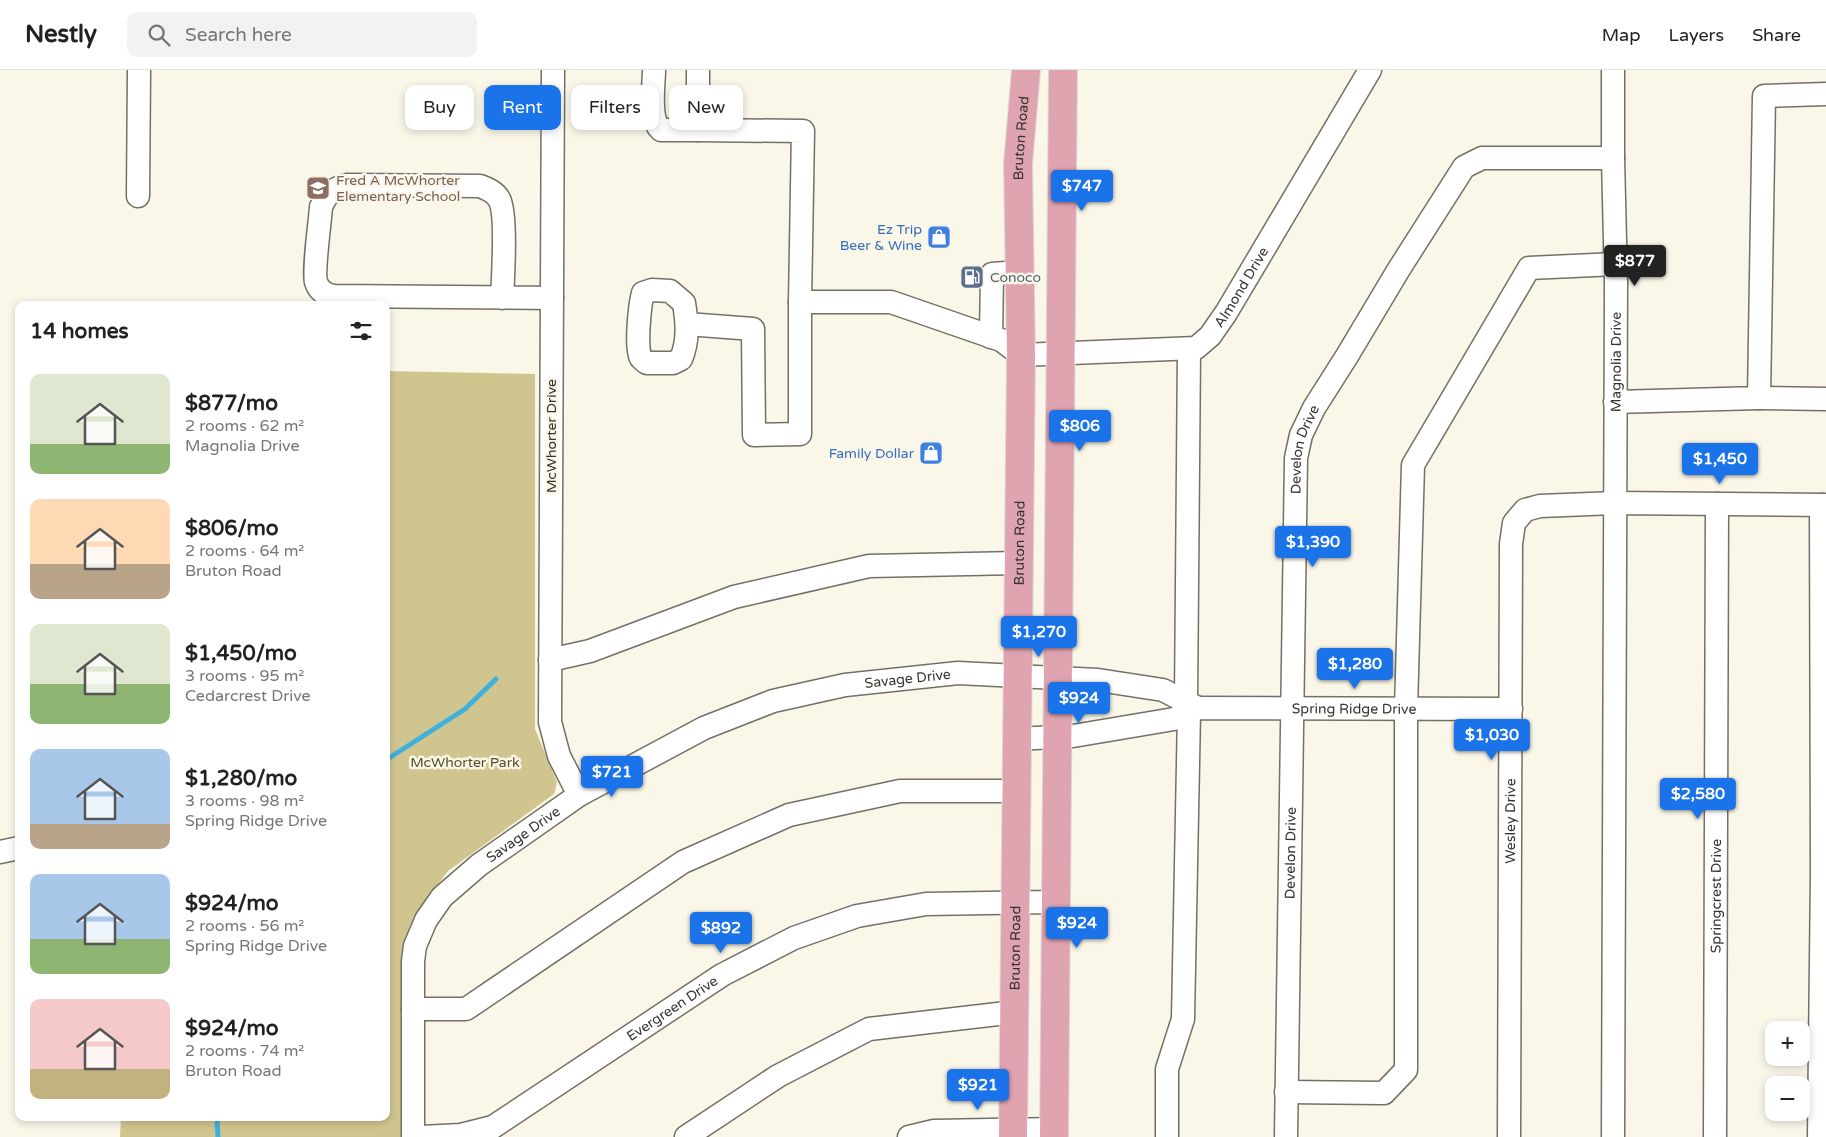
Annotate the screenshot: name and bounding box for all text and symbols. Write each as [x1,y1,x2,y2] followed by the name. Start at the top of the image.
[127,12,477,57] search box
[25,20,97,49] text: Nestly
[145,21,173,49] icon: search
[185,24,292,46] text: Search here
[1602,24,1641,46] text: Map
[1669,24,1724,46] text: Layers
[1752,24,1801,46] text: Share
[405,85,474,130] chip: Buy
[484,85,561,130] chip: Rent
[571,85,659,130] chip: Filters
[669,85,743,130] chip: New
[1010,95,1033,181] street label: Bruton Road
[1052,170,1112,212] pin: $747
[336,172,460,205] place label: Fred A McWhorter Elementary School
[305,175,331,201] school or university icon: Fred A McWhorter Elementary School
[1062,176,1102,196] text: $747
[840,221,922,254] place label: Ez Trip Beer & Wine
[926,224,952,250] shop icon: Ez Trip Beer & Wine
[1211,244,1272,331] street label: Almond Drive
[1605,244,1665,287] pin: $877
[1615,251,1655,271] text: $877
[959,264,985,290] fuel station icon: Conoco
[990,269,1041,286] place label: Conoco
[1608,312,1625,412] street label: Magnolia Drive
[347,317,375,345] icon: filters
[30,319,129,344] text: 14 homes
[543,379,560,493] street label: McWhorter Drive
[185,391,278,416] text: $877/mo
[70,394,130,454] icon: home
[1287,402,1323,494] street label: Develon Drive
[1050,410,1110,452] pin: $806
[185,416,304,436] text: 2 rooms · 62 m²
[1060,416,1100,436] text: $806
[185,436,300,456] text: Magnolia Drive
[918,440,944,466] shop icon: Family Dollar
[1679,442,1761,485] pin: $1,450
[829,445,915,462] place label: Family Dollar
[1693,449,1747,469] text: $1,450
[1011,501,1029,585] street label: Bruton Road
[185,516,279,541] text: $806/mo
[70,519,130,579] icon: home
[1272,526,1354,568] pin: $1,390
[1286,532,1340,552] text: $1,390
[185,541,304,561] text: 2 rooms · 64 m²
[185,561,282,581] text: Bruton Road
[998,616,1080,658] pin: $1,270
[1012,622,1066,642] text: $1,270
[185,641,297,666] text: $1,450/mo
[70,644,130,704] icon: home
[1314,648,1396,690] pin: $1,280
[1328,654,1382,674] text: $1,280
[185,666,304,686] text: 3 rooms · 95 m²
[864,666,952,692] street label: Savage Drive
[1049,682,1109,724] pin: $924
[185,686,311,706] text: Cedarcrest Drive
[1059,688,1099,708] text: $924
[1292,700,1416,718] street label: Spring Ridge Drive
[1451,718,1533,761] pin: $1,030
[1465,725,1519,745] text: $1,030
[410,754,520,771] park label: McWhorter Park
[582,756,642,798] pin: $721
[592,762,632,782] text: $721
[185,766,297,791] text: $1,280/mo
[70,769,130,829] icon: home
[1502,778,1519,864] street label: Wesley Drive
[1657,778,1739,820] pin: $2,580
[1671,784,1725,804] text: $2,580
[185,791,304,811] text: 3 rooms · 98 m²
[483,803,564,866] street label: Savage Drive
[1282,807,1300,899] street label: Develon Drive
[185,811,327,831] text: Spring Ridge Drive
[1708,839,1725,953] street label: Springcrest Drive
[185,891,279,916] text: $924/mo
[70,894,130,954] icon: home
[1007,906,1024,990] street label: Bruton Road
[1047,906,1107,949] pin: $924
[691,912,751,954] pin: $892
[1057,913,1097,933] text: $924
[185,916,304,936] text: 2 rooms · 56 m²
[701,918,741,938] text: $892
[185,936,327,956] text: Spring Ridge Drive
[624,972,721,1045] street label: Evergreen Drive
[185,1016,279,1041] text: $924/mo
[70,1019,130,1079] icon: home
[1765,1021,1810,1121] map controls
[1765,1021,1810,1066] button: +
[185,1041,304,1061] text: 2 rooms · 74 m²
[185,1061,282,1081] text: Bruton Road
[948,1068,1008,1111] pin: $921
[958,1075,998,1095] text: $921
[1765,1076,1810,1121] button: −

